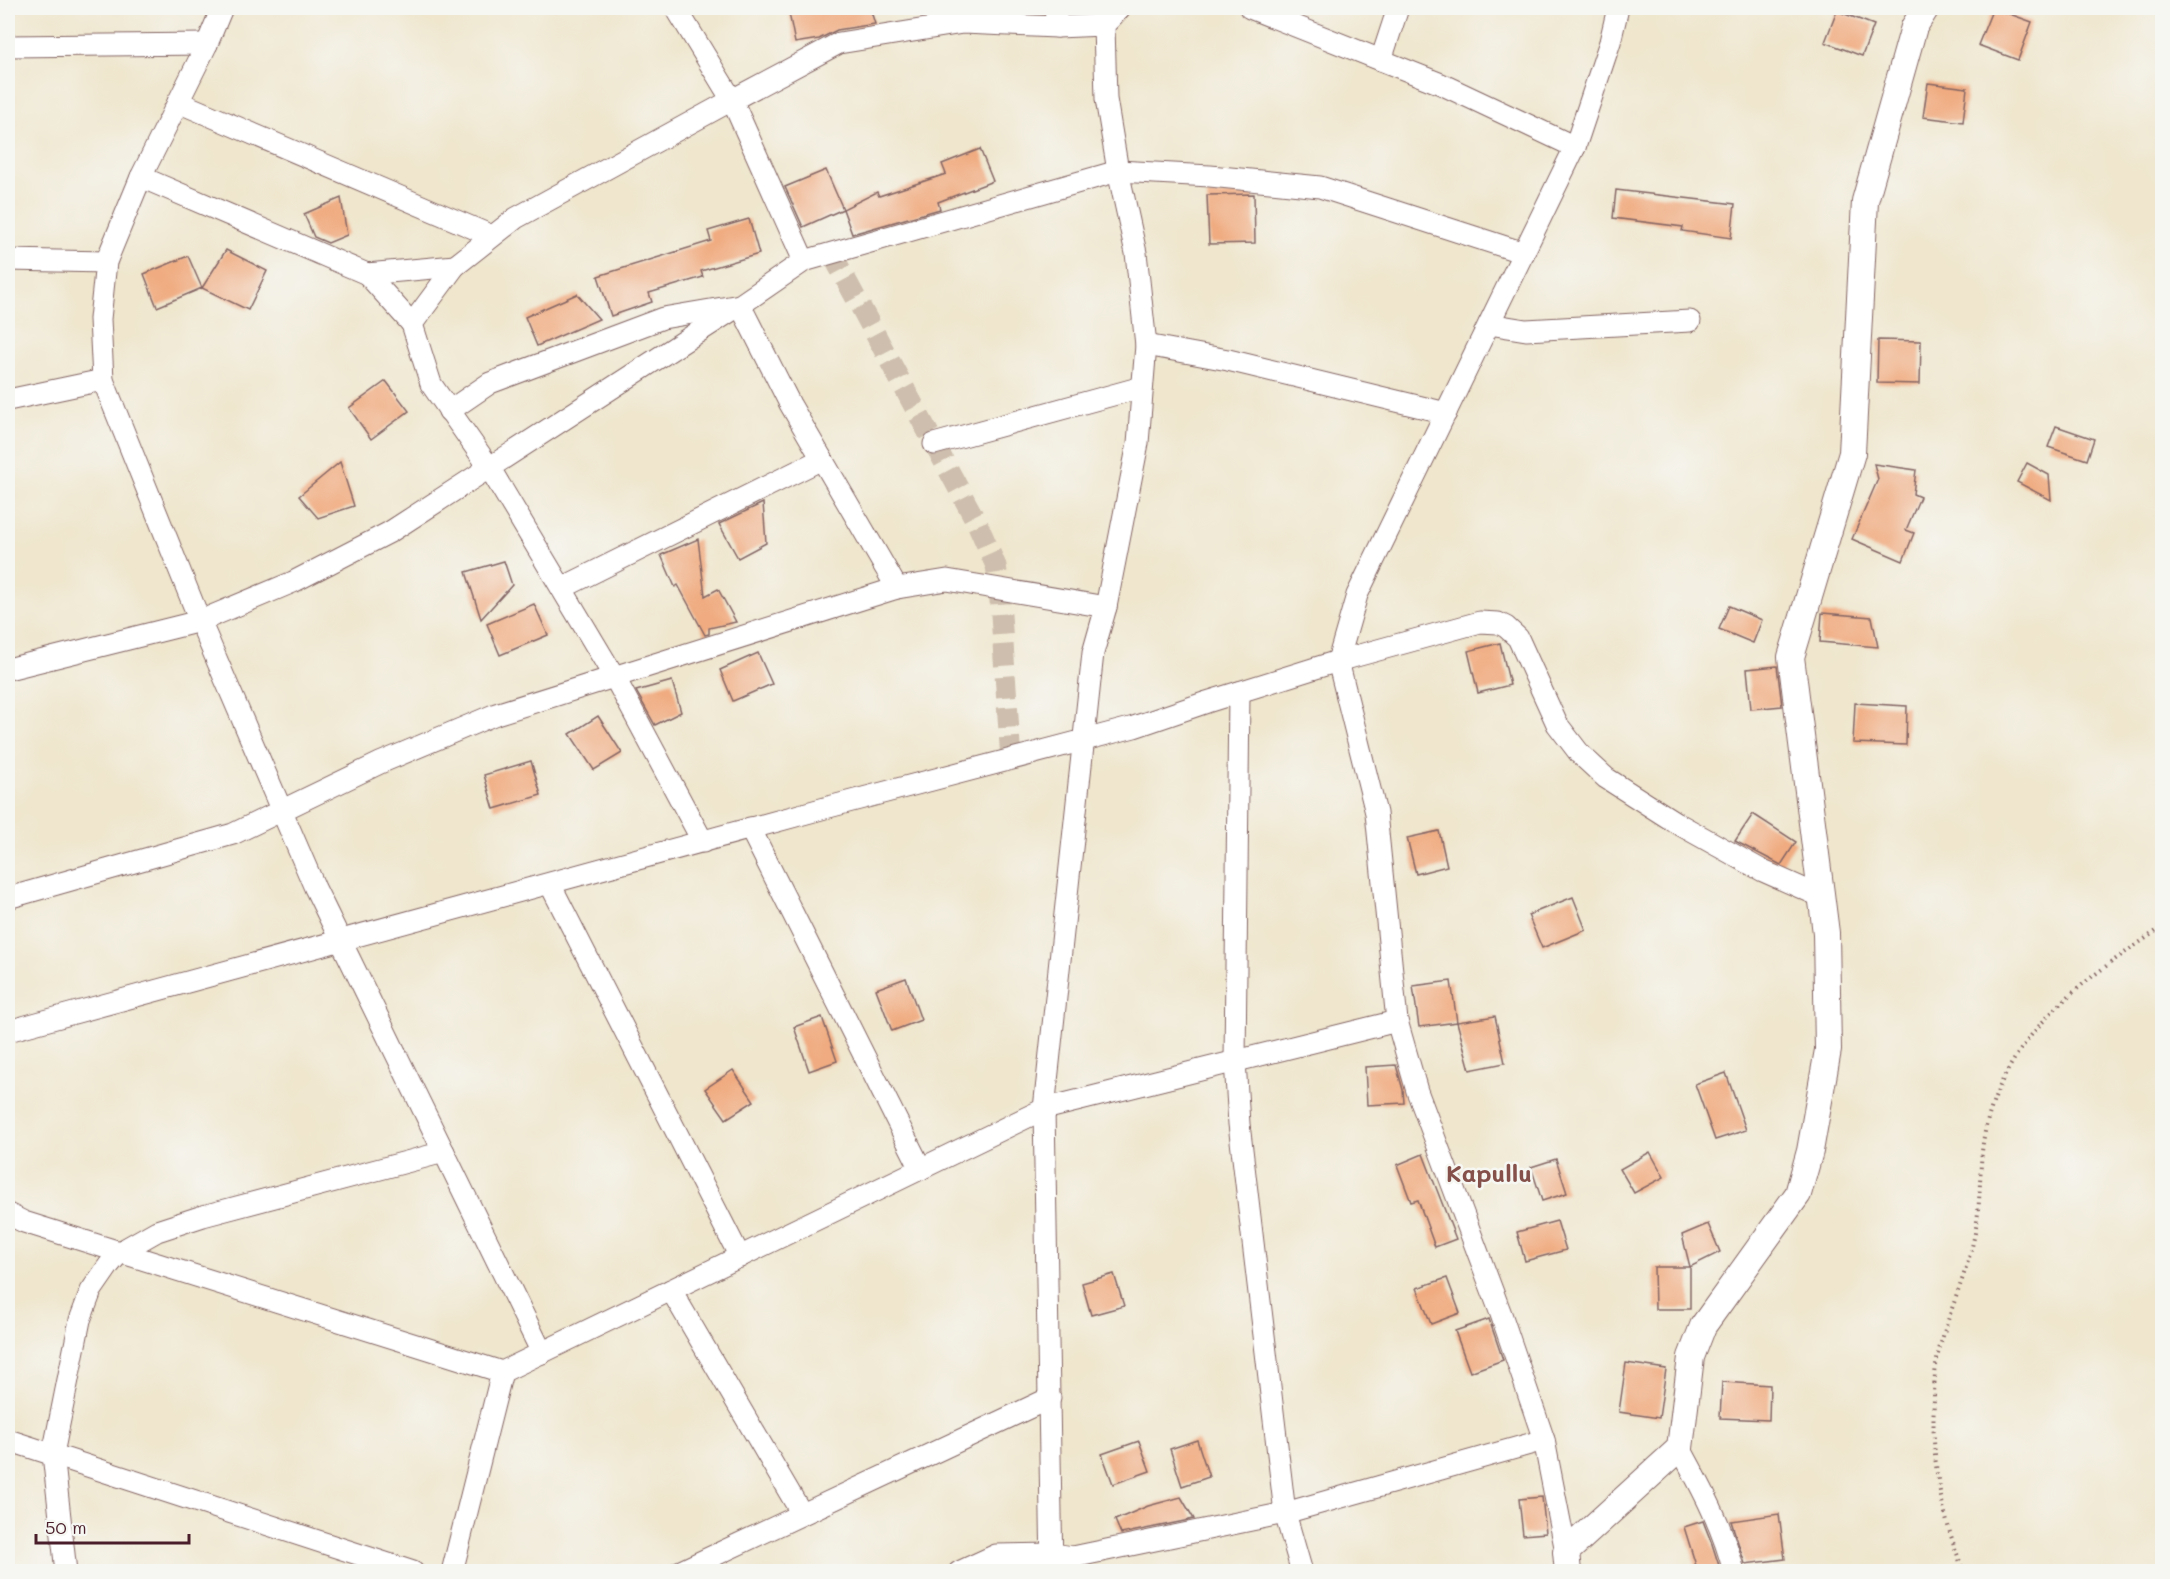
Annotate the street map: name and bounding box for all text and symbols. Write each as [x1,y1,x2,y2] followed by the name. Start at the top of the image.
[1446,1157,1532,1188] district label: Kapullu
[36,1507,189,1545] scale bar
[45,1515,87,1539] text: 50 m

